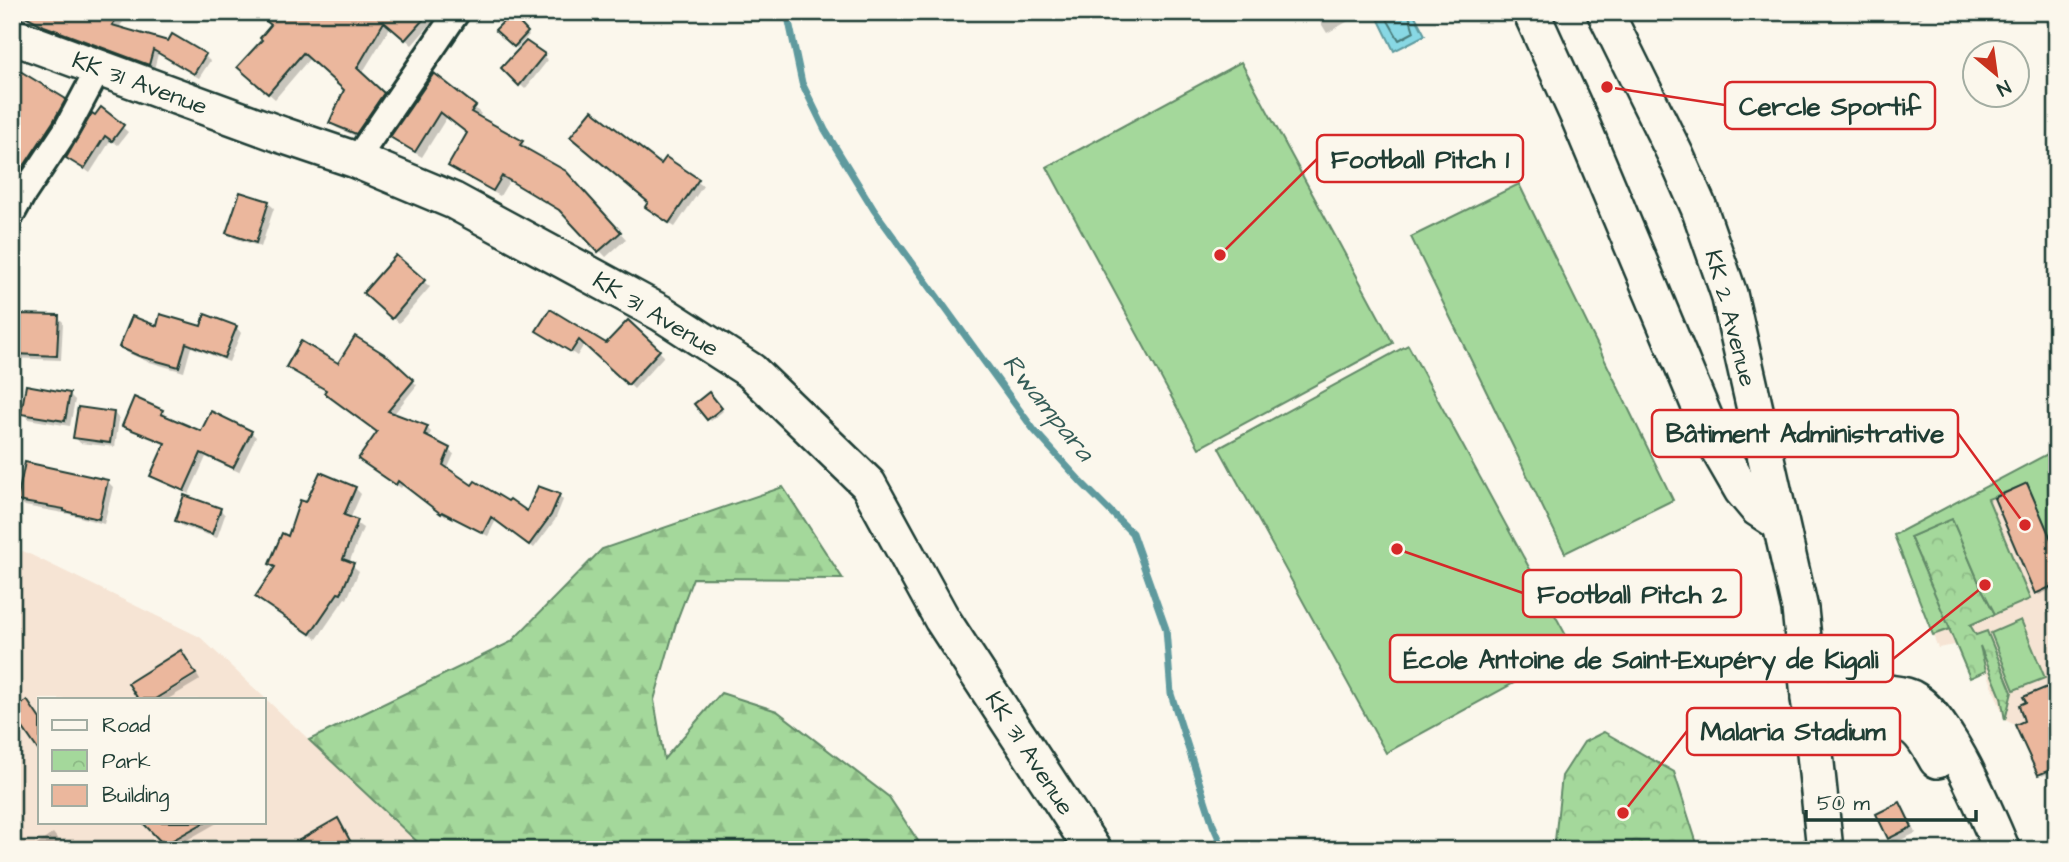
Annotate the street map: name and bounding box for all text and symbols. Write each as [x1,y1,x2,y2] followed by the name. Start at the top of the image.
[1960,38,2030,108] north arrow
[67,44,212,124] street label: KK 31 Avenue
[1992,73,2015,102] text: N
[1725,82,1935,129] callout: Cercle Sportif
[1739,89,1921,125] text: Cercle Sportif
[1317,135,1523,182] callout: Football Pitch 1
[1331,142,1510,178] text: Football Pitch 1
[1695,246,1765,390] street label: KK 2 Avenue
[586,264,725,366] street label: KK 31 Avenue
[994,346,1104,470] water label: Rwampara
[1652,410,1958,457] callout: Bâtiment Administrative
[1666,416,1944,452] text: Bâtiment Administrative
[1523,570,1741,617] callout: Football Pitch 2
[1537,577,1727,613] text: Football Pitch 2
[1390,635,1893,682] callout: École Antoine de Saint-Exupéry de Kigali
[1403,642,1879,681] text: École Antoine de Saint-Exupéry de Kigali
[976,685,1082,822] street label: KK 31 Avenue
[38,698,266,824] legend
[1687,708,1900,755] callout: Malaria Stadium
[102,711,150,740] text: Road
[1700,714,1886,750] text: Malaria Stadium
[102,747,151,776] text: Park
[1806,778,1976,822] scale bar
[102,781,170,812] text: Building
[1817,789,1871,818] text: 50 m

